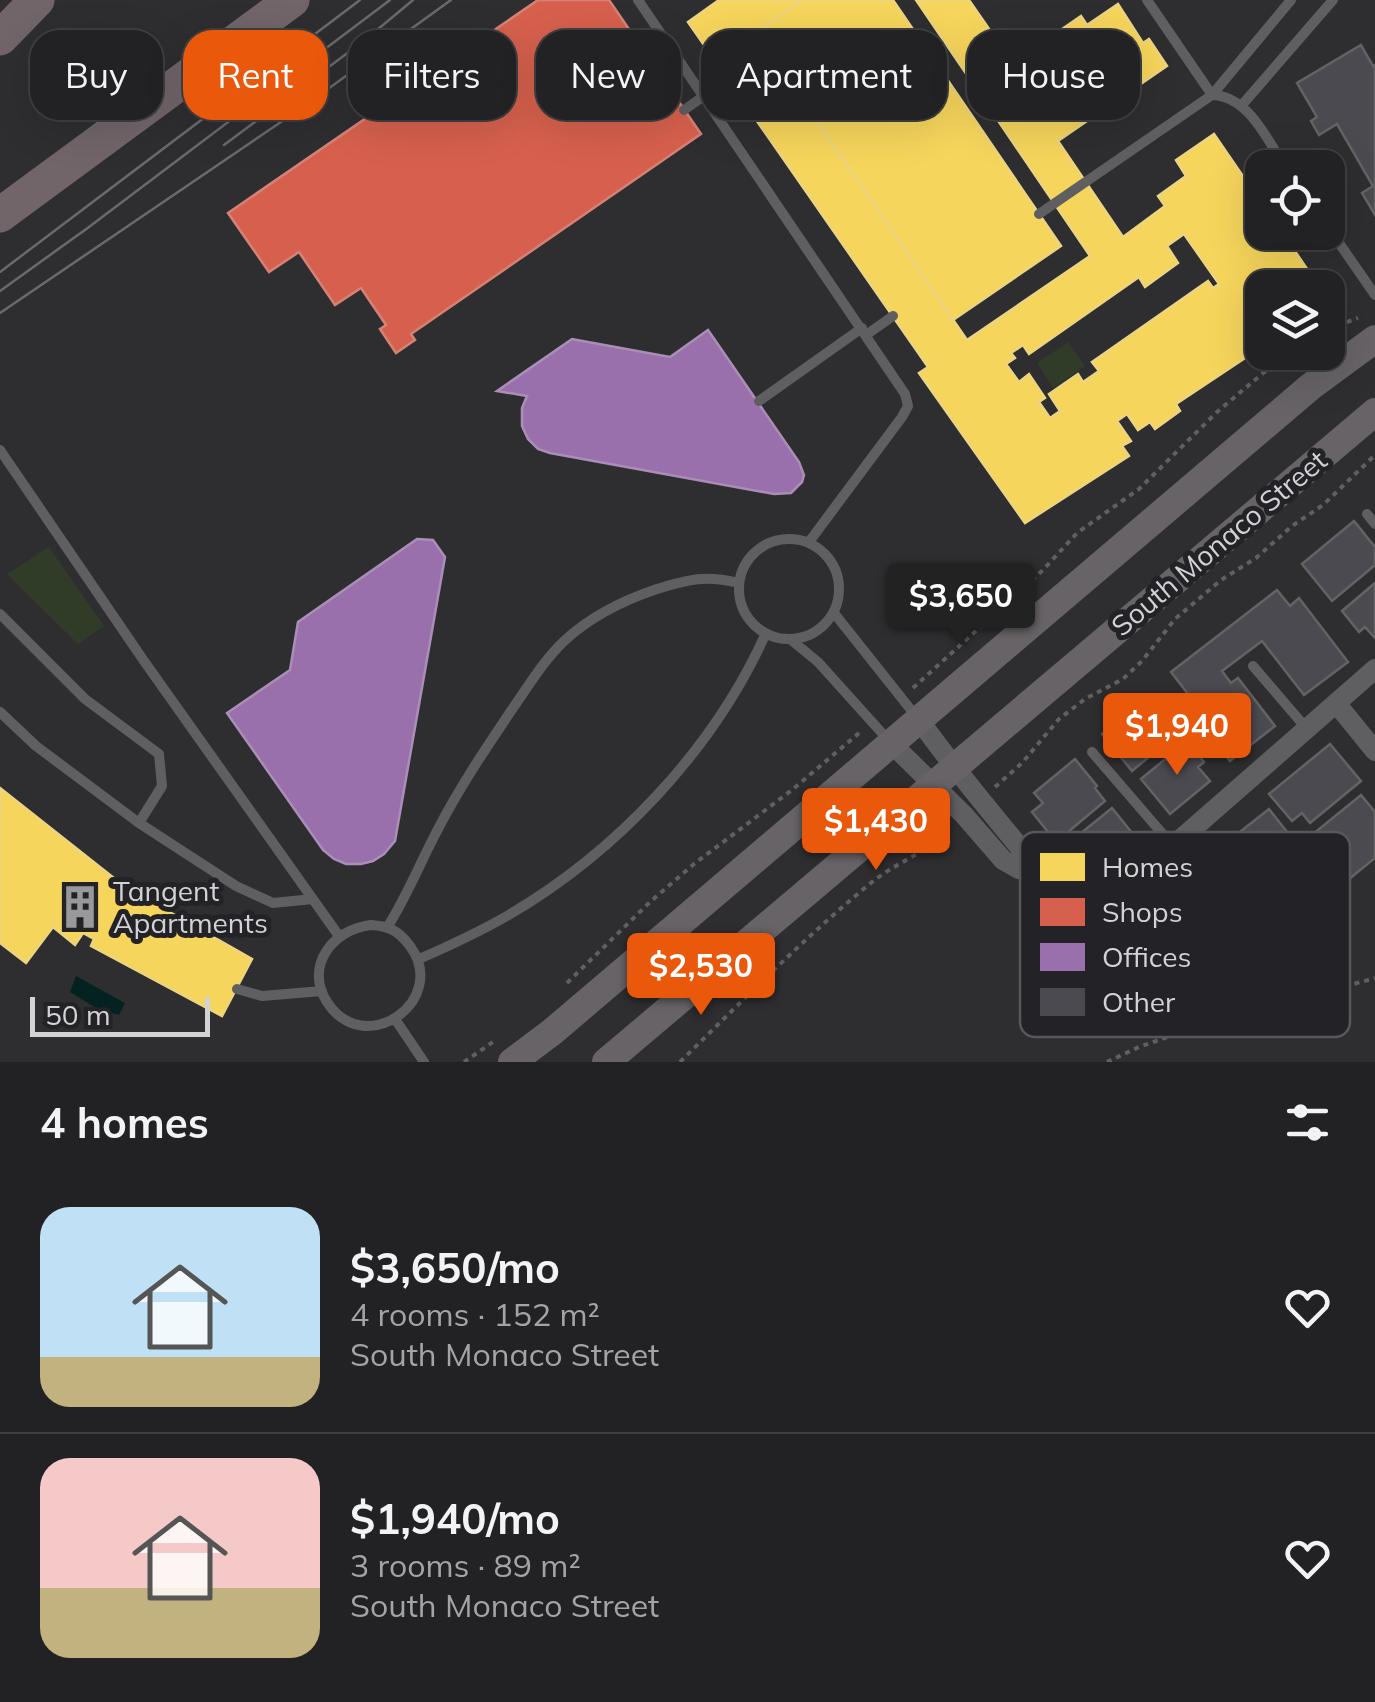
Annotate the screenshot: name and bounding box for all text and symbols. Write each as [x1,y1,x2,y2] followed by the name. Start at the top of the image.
[30,30,163,120] chip: Buy
[183,30,328,120] chip: Rent
[348,30,516,120] chip: Filters
[536,30,681,120] chip: New
[701,30,947,120] chip: Apartment
[967,30,1140,120] chip: House
[1245,150,1345,370] map controls
[1245,150,1345,250] button: locate
[1245,270,1345,370] button: layers
[1104,442,1334,643] street label: South Monaco Street
[880,563,1042,648] pin: $3,650
[909,575,1013,615] text: $3,650
[1096,693,1258,778] pin: $1,940
[1125,705,1229,745] text: $1,940
[795,788,957,873] pin: $1,430
[824,800,928,840] text: $1,430
[1020,832,1350,1037] legend
[1102,849,1193,884] text: Homes
[113,873,268,940] place label: Tangent Apartments
[56,883,104,931] building icon: Tangent Apartments
[1102,894,1183,929] text: Shops
[620,933,782,1018] pin: $2,530
[1102,939,1191,974] text: Offices
[649,945,753,985] text: $2,530
[1102,984,1176,1019] text: Other
[30,992,210,1036] scale bar
[45,997,111,1032] text: 50 m
[1280,1095,1335,1150] icon: filters
[40,1096,209,1149] text: 4 homes
[350,1241,560,1294] text: $3,650/mo
[120,1247,240,1367] icon: home
[1280,1280,1335,1335] icon: heart
[350,1294,600,1334] text: 4 rooms · 152 m²
[350,1334,659,1374] text: South Monaco Street
[350,1492,560,1545] text: $1,940/mo
[120,1498,240,1618] icon: home
[1280,1531,1335,1586] icon: heart
[350,1545,581,1585] text: 3 rooms · 89 m²
[350,1585,659,1625] text: South Monaco Street

